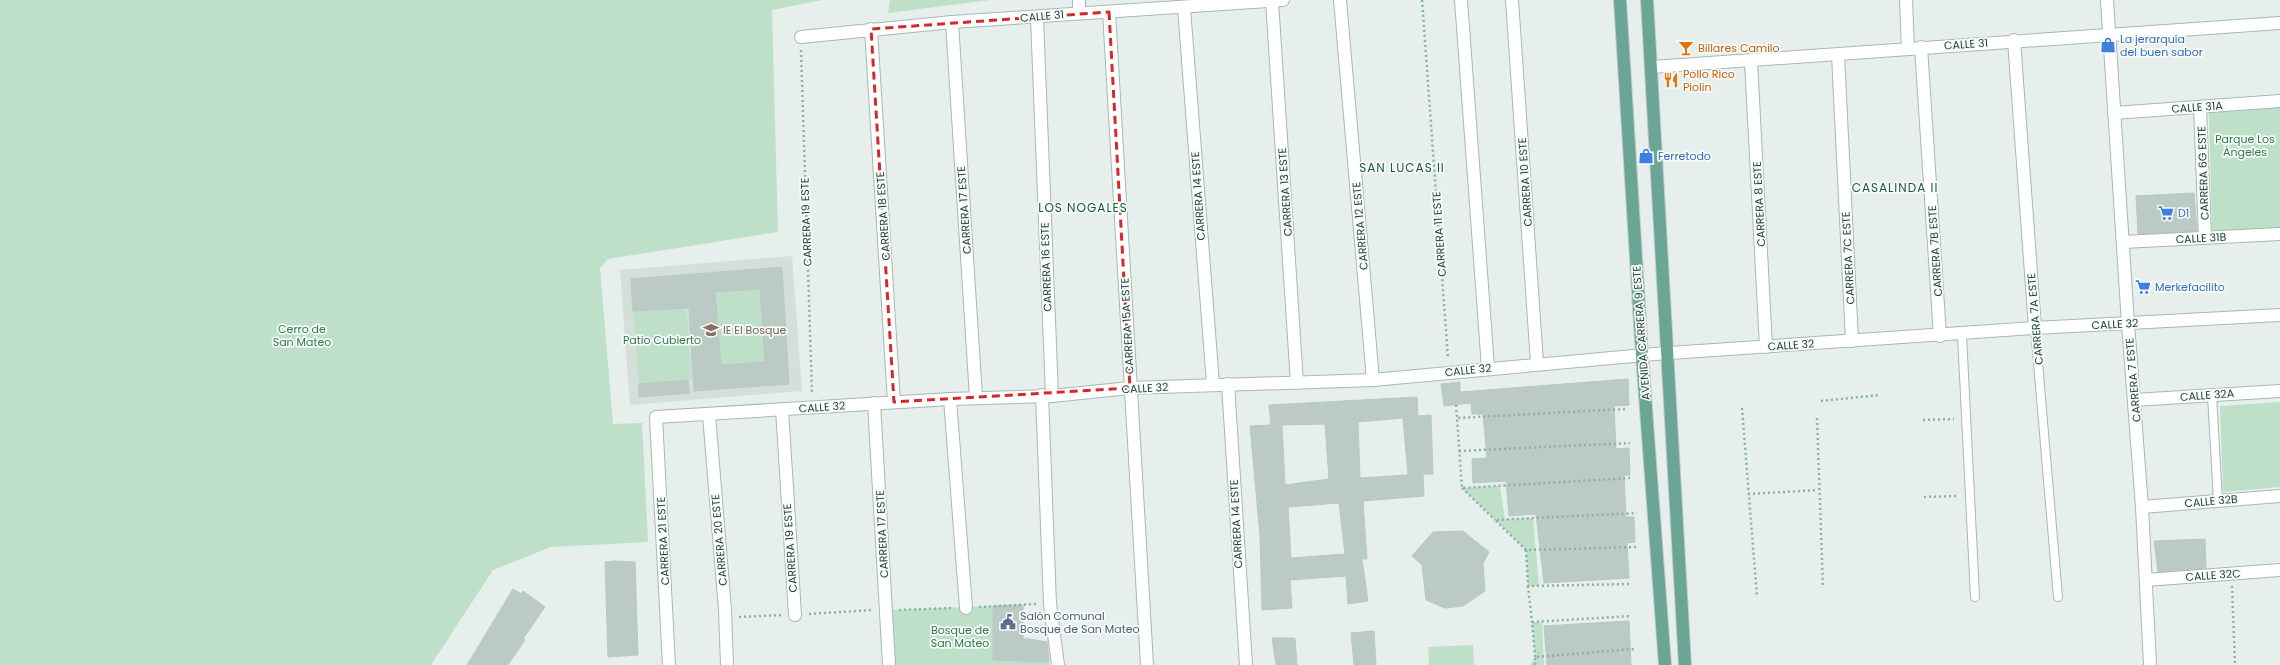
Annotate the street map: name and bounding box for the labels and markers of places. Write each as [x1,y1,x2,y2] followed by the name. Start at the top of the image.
[2120,31,2203,60] place label: La jerarquía del buen sabor
[2099,36,2117,54] shop icon: La jerarquía del buen sabor
[1677,39,1695,57] bar icon: Billares Camilo
[1698,40,1780,56] place label: Billares Camilo
[1683,66,1735,95] place label: Pollo Rico Piolin
[1662,71,1680,89] restaurant icon: Pollo Rico Piolin
[1637,147,1655,165] shop icon: Ferretodo
[1658,148,1711,164] place label: Ferretodo
[2157,204,2175,222] supermarket icon: D1
[2178,205,2189,221] place label: D1
[2134,278,2152,296] supermarket icon: Merkefacilito
[2155,279,2225,295] place label: Merkefacilito
[702,321,720,339] school or university icon: IE El Bosque
[723,322,787,338] place label: IE El Bosque
[1020,608,1140,637] place label: Salón Comunal Bosque de San Mateo
[999,613,1017,631] public building icon: Salón Comunal Bosque de San Mateo

